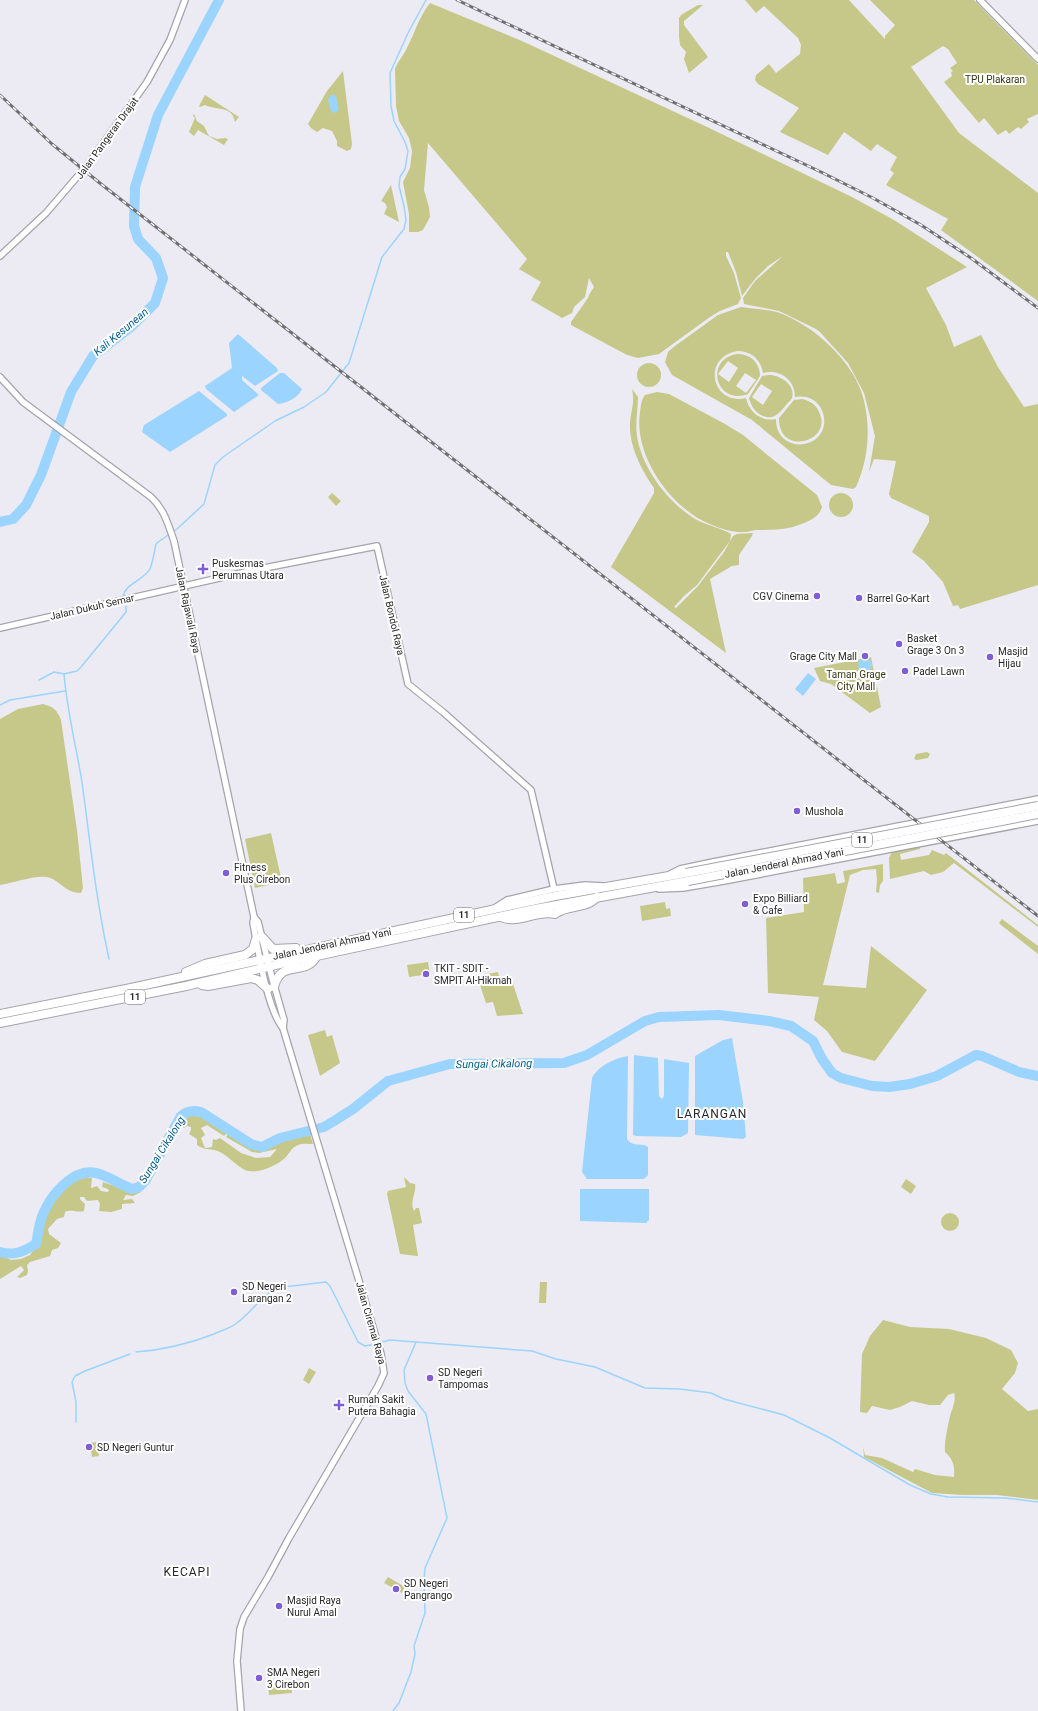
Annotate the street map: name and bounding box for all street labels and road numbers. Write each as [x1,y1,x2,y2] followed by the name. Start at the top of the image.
[74,95,140,181] street label: Jalan Pangeran Drajat
[173,566,203,654] street label: Jalan Rajawali Raya
[377,574,407,656] street label: Jalan Bondol Raya
[49,592,136,622] street label: Jalan Dukuh Semar
[852,833,872,847] road number: 11
[724,846,844,880] street label: Jalan Jenderal Ahmad Yani
[454,908,474,922] road number: 11
[272,926,392,962] street label: Jalan Jenderal Ahmad Yani
[125,990,145,1004] road number: 11
[354,1281,388,1365] street label: Jalan Ciremai Raya

